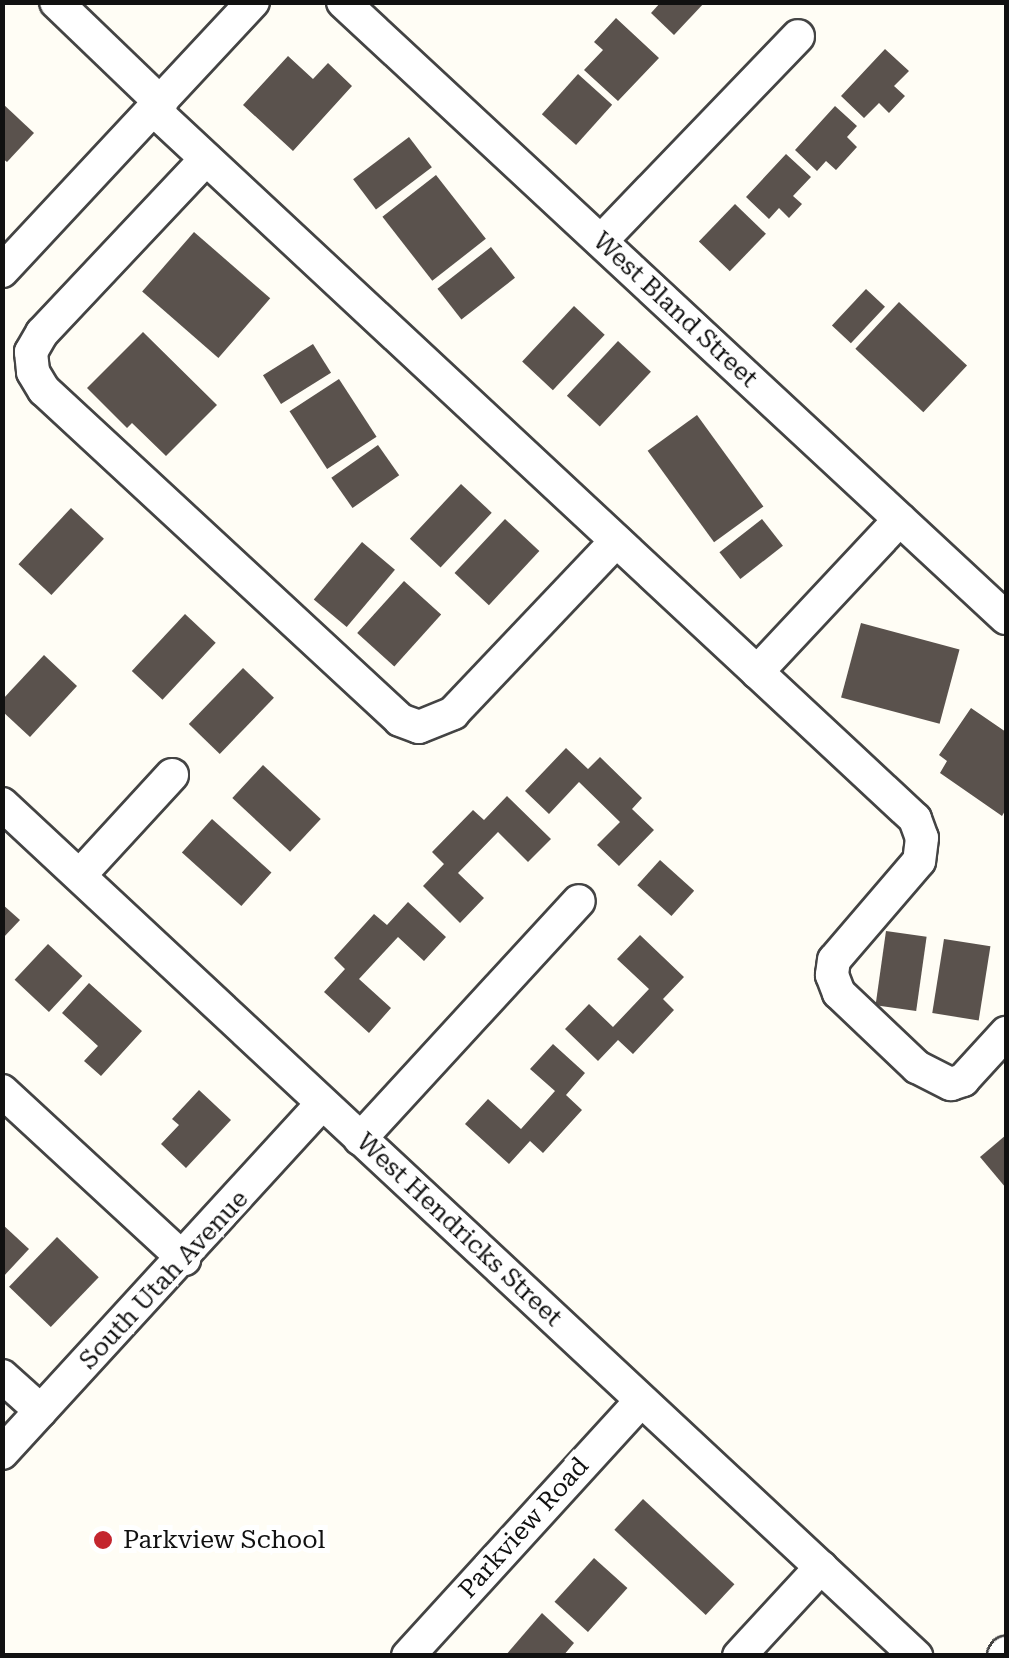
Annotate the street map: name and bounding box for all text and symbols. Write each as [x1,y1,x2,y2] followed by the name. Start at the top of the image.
[587,226,763,394] street label: West Bland Street
[350,1127,568,1333] street label: West Hendricks Street
[73,1184,255,1376] street label: South Utah Avenue
[453,1451,595,1605] street label: Parkview Road
[123,1525,325,1555] place label: Parkview School
[92,1529,114,1551] marker: Parkview School

